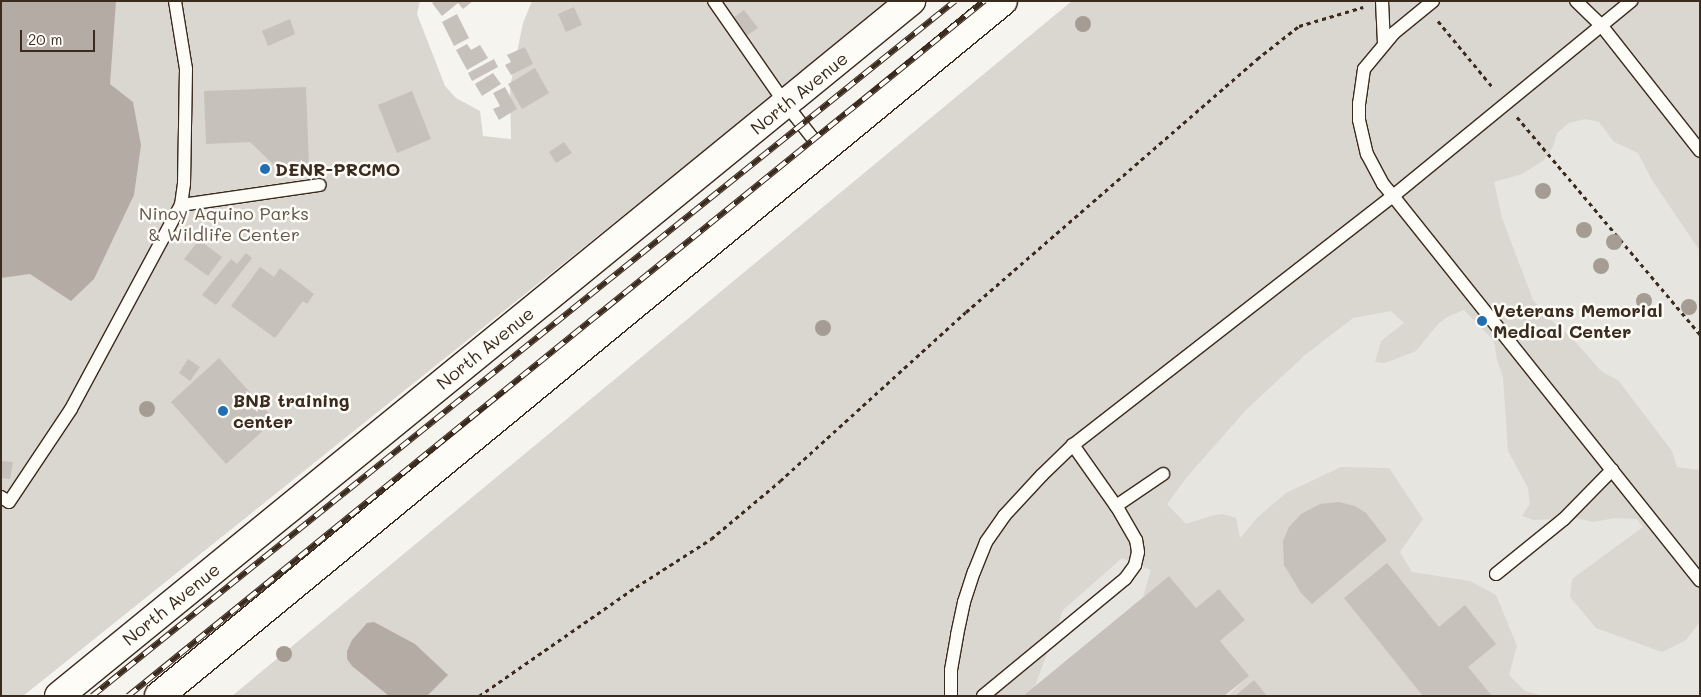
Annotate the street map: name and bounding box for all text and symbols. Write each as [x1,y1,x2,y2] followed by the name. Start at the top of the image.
[22,20,98,52] scale bar
[28,29,62,49] text: 20 m
[746,47,852,139] street label: North Avenue
[275,158,400,180] place label: DENR-PRCMO
[259,163,271,175] marker: DENR-PRCMO
[139,203,309,245] park label: Ninoy Aquino Parks & Wildlife Center
[1493,300,1663,342] place label: Veterans Memorial Medical Center
[432,302,538,394] street label: North Avenue
[1475,314,1489,328] marker: Veterans Memorial Medical Center
[233,390,349,432] place label: BNB training center
[217,405,229,417] marker: BNB training center
[118,558,224,650] street label: North Avenue

